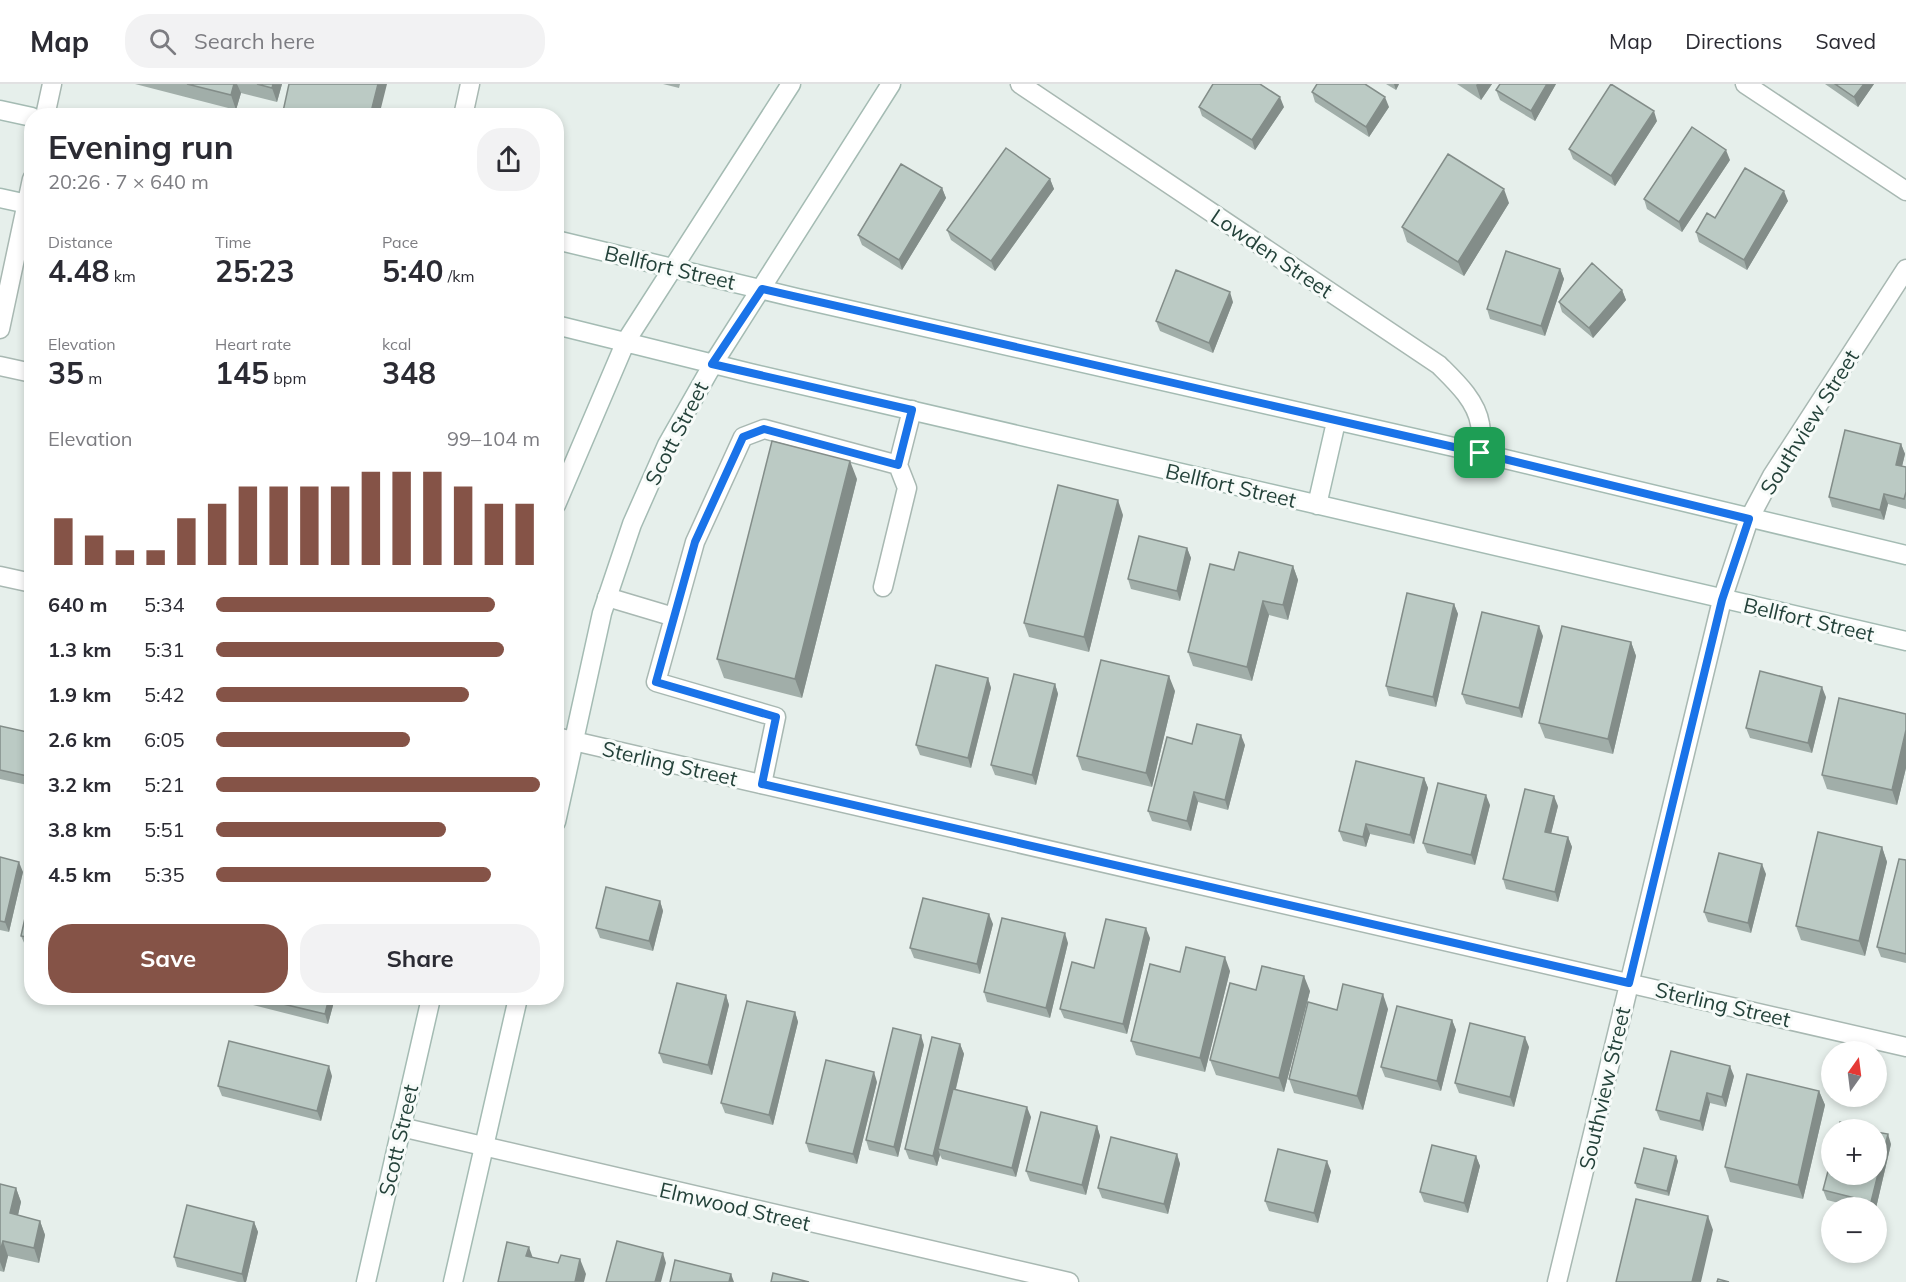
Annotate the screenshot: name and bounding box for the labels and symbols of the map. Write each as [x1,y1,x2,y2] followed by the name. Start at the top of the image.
[1206,203,1338,303] street label: Lowden Street
[602,239,738,295] street label: Bellfort Street
[1754,345,1864,499] street label: Southview Street
[639,377,713,489] street label: Scott Street
[1454,427,1505,478] pin
[1163,457,1299,513] street label: Bellfort Street
[1741,591,1877,647] street label: Bellfort Street
[600,735,740,791] street label: Sterling Street
[1653,976,1793,1032] street label: Sterling Street
[1573,1004,1635,1172] street label: Southview Street
[1821,1041,1887,1107] north arrow
[373,1082,423,1198] street label: Scott Street
[657,1176,813,1236] street label: Elmwood Street

